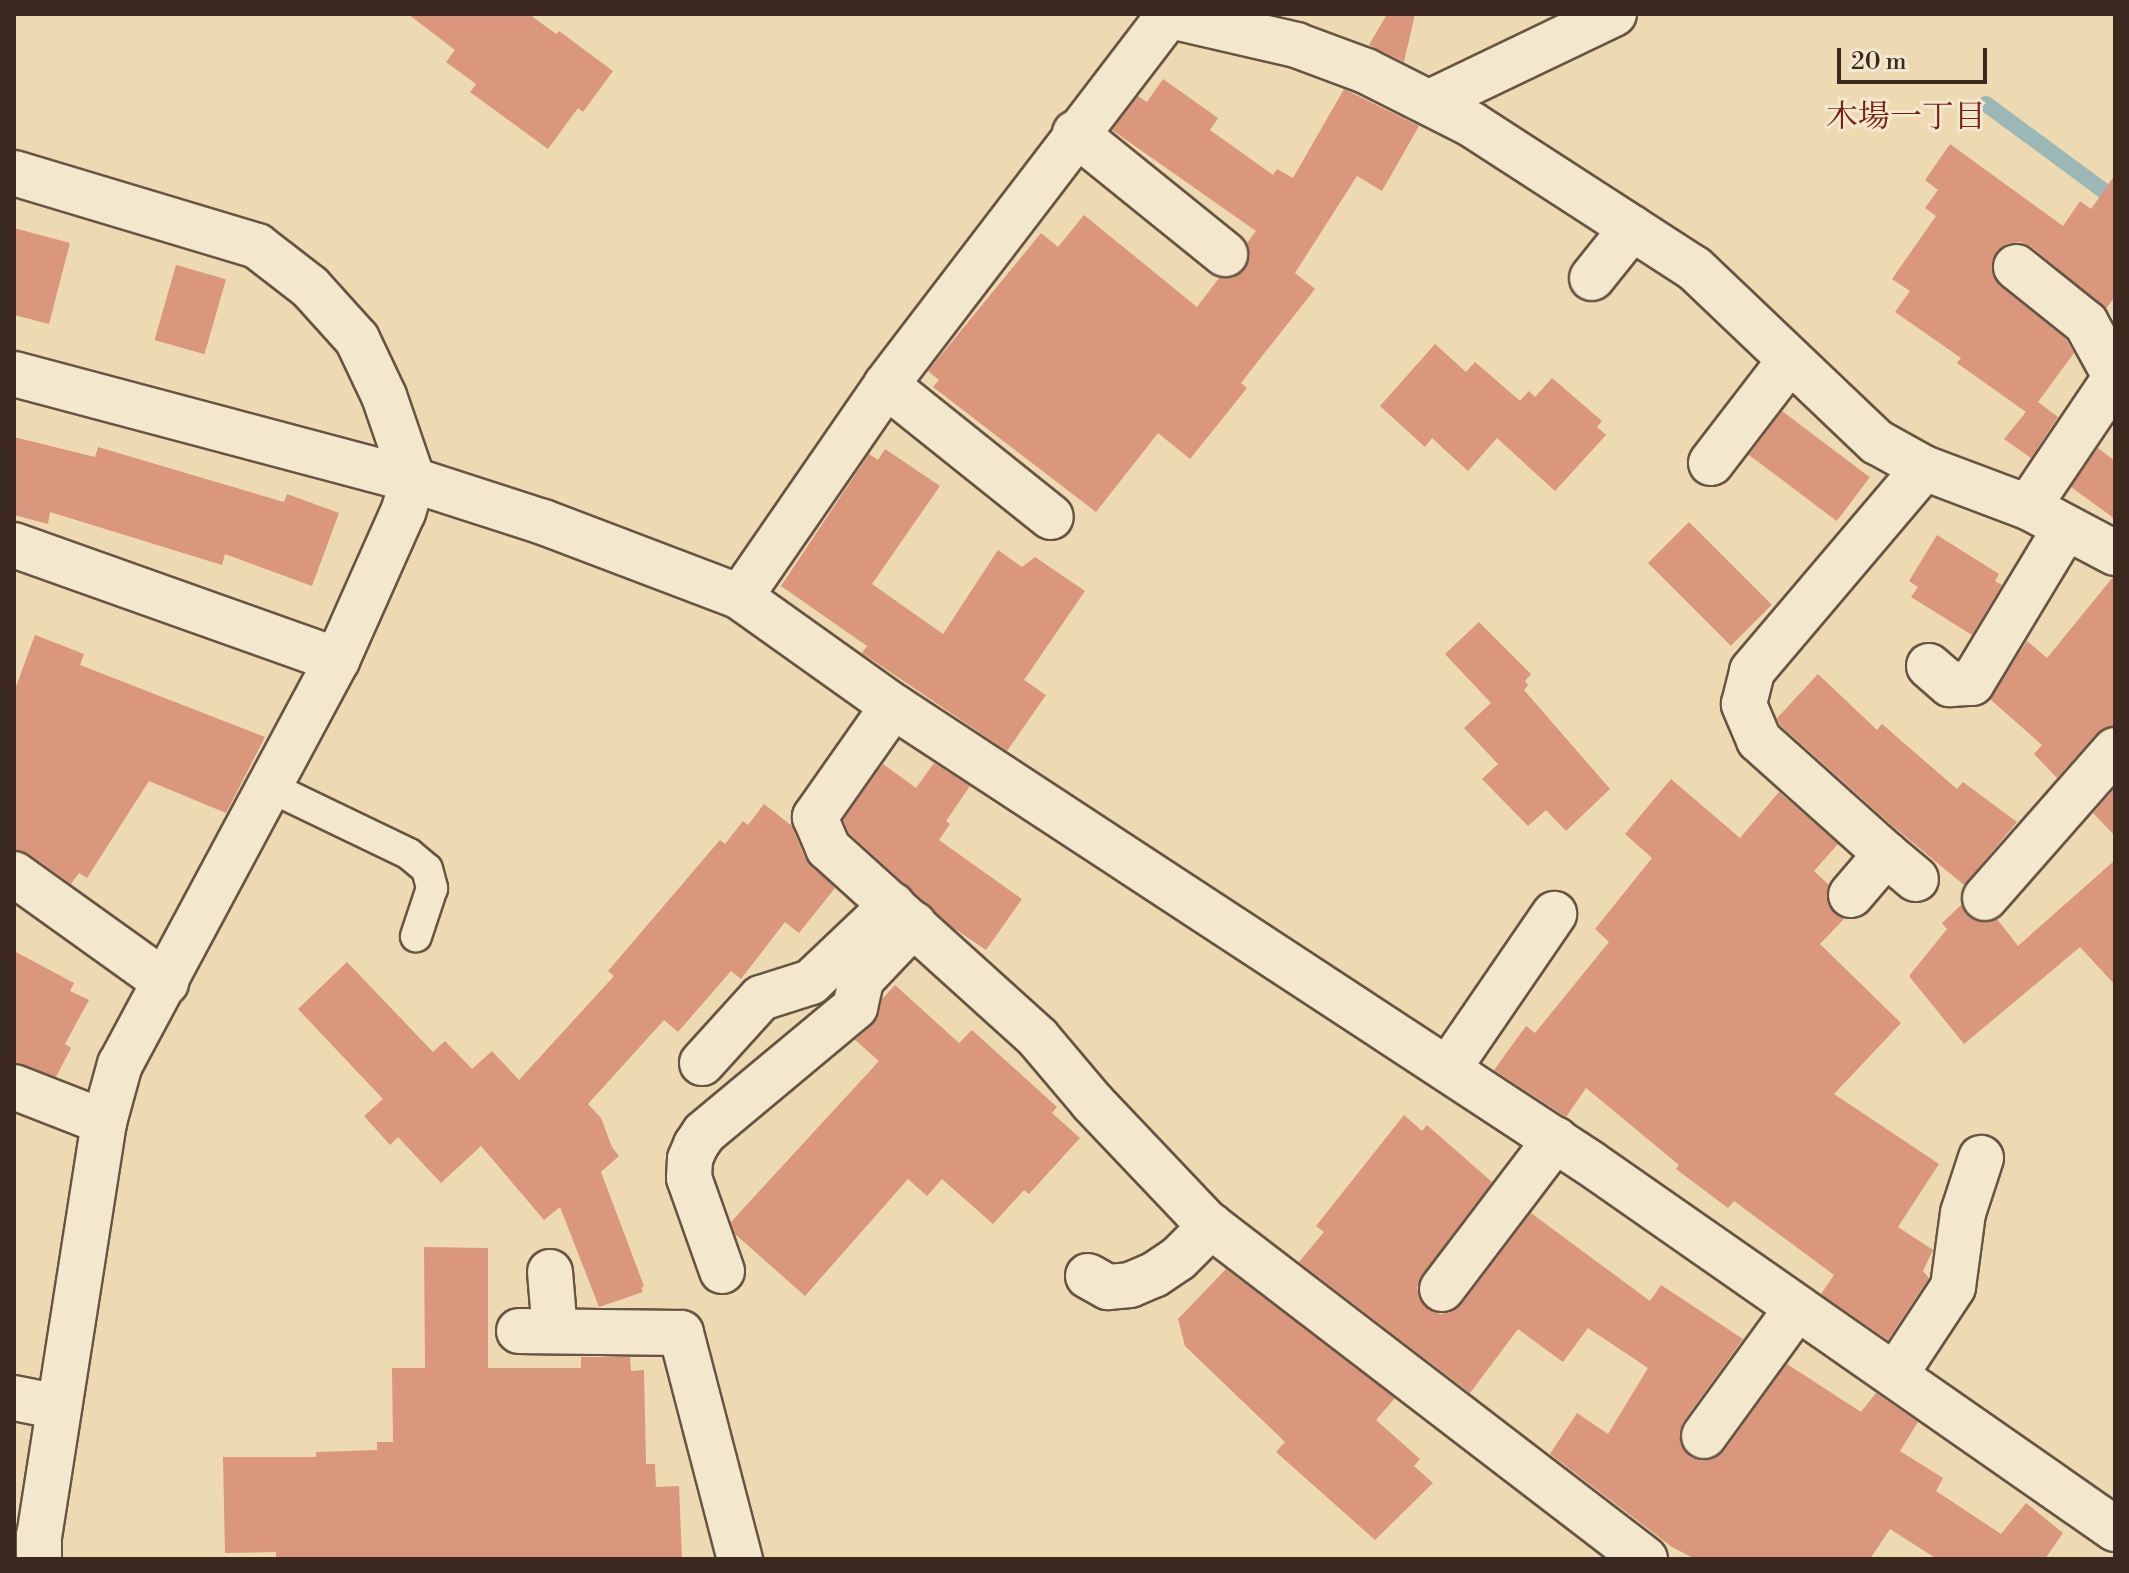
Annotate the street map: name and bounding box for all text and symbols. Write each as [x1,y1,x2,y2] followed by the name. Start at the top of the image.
[1841,32,1991,82] scale bar
[1851,47,1907,77] text: 20 m
[1826,98,1986,136] district label: 木場一丁目

